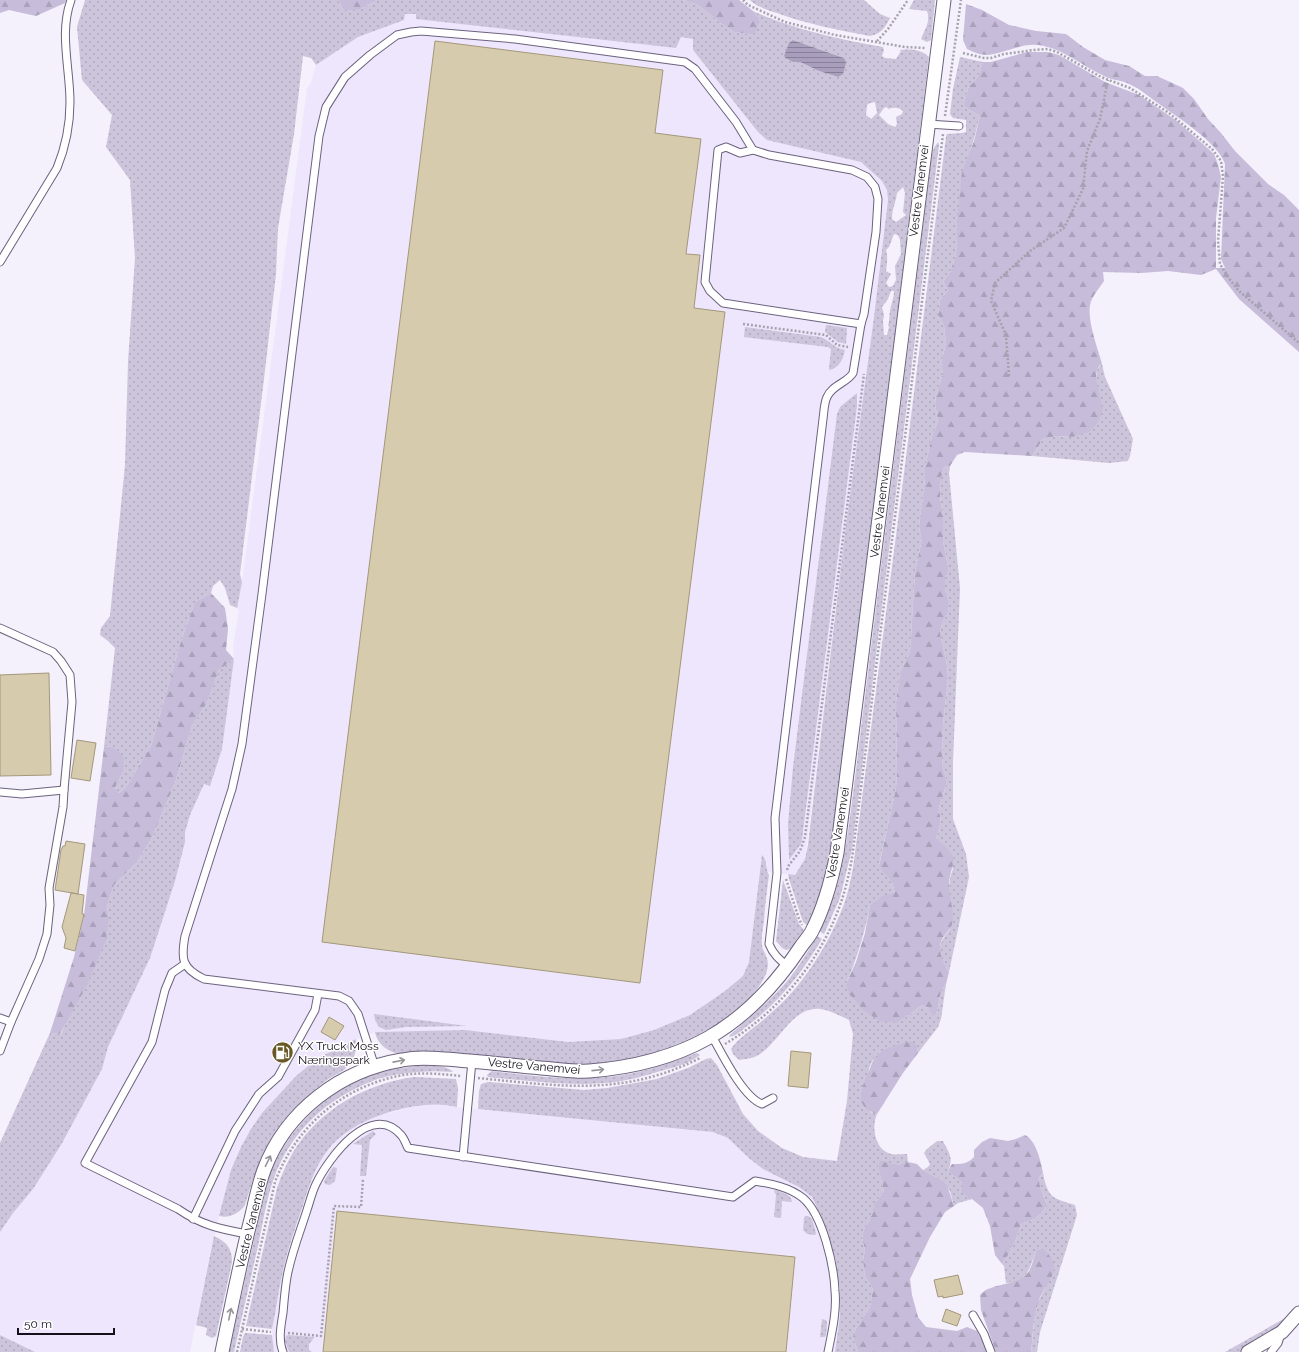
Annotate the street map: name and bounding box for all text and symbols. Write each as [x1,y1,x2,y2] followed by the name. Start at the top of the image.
[906,144,932,238] street label: Vestre Vanemvei
[867,465,893,559] street label: Vestre Vanemvei
[824,786,852,880] street label: Vestre Vanemvei
[298,1039,379,1067] place label: YX Truck Moss Næringspark
[270,1040,296,1066] fuel station icon: YX Truck Moss Næringspark
[487,1055,581,1077] street label: Vestre Vanemvei
[392,1056,405,1064] one-way arrow
[591,1066,604,1074] one-way arrow
[265,1155,272,1167] one-way arrow
[233,1176,269,1270] street label: Vestre Vanemvei
[226,1308,234,1321] one-way arrow
[18,1310,114,1336] scale bar
[24,1317,52,1331] text: 50 m

